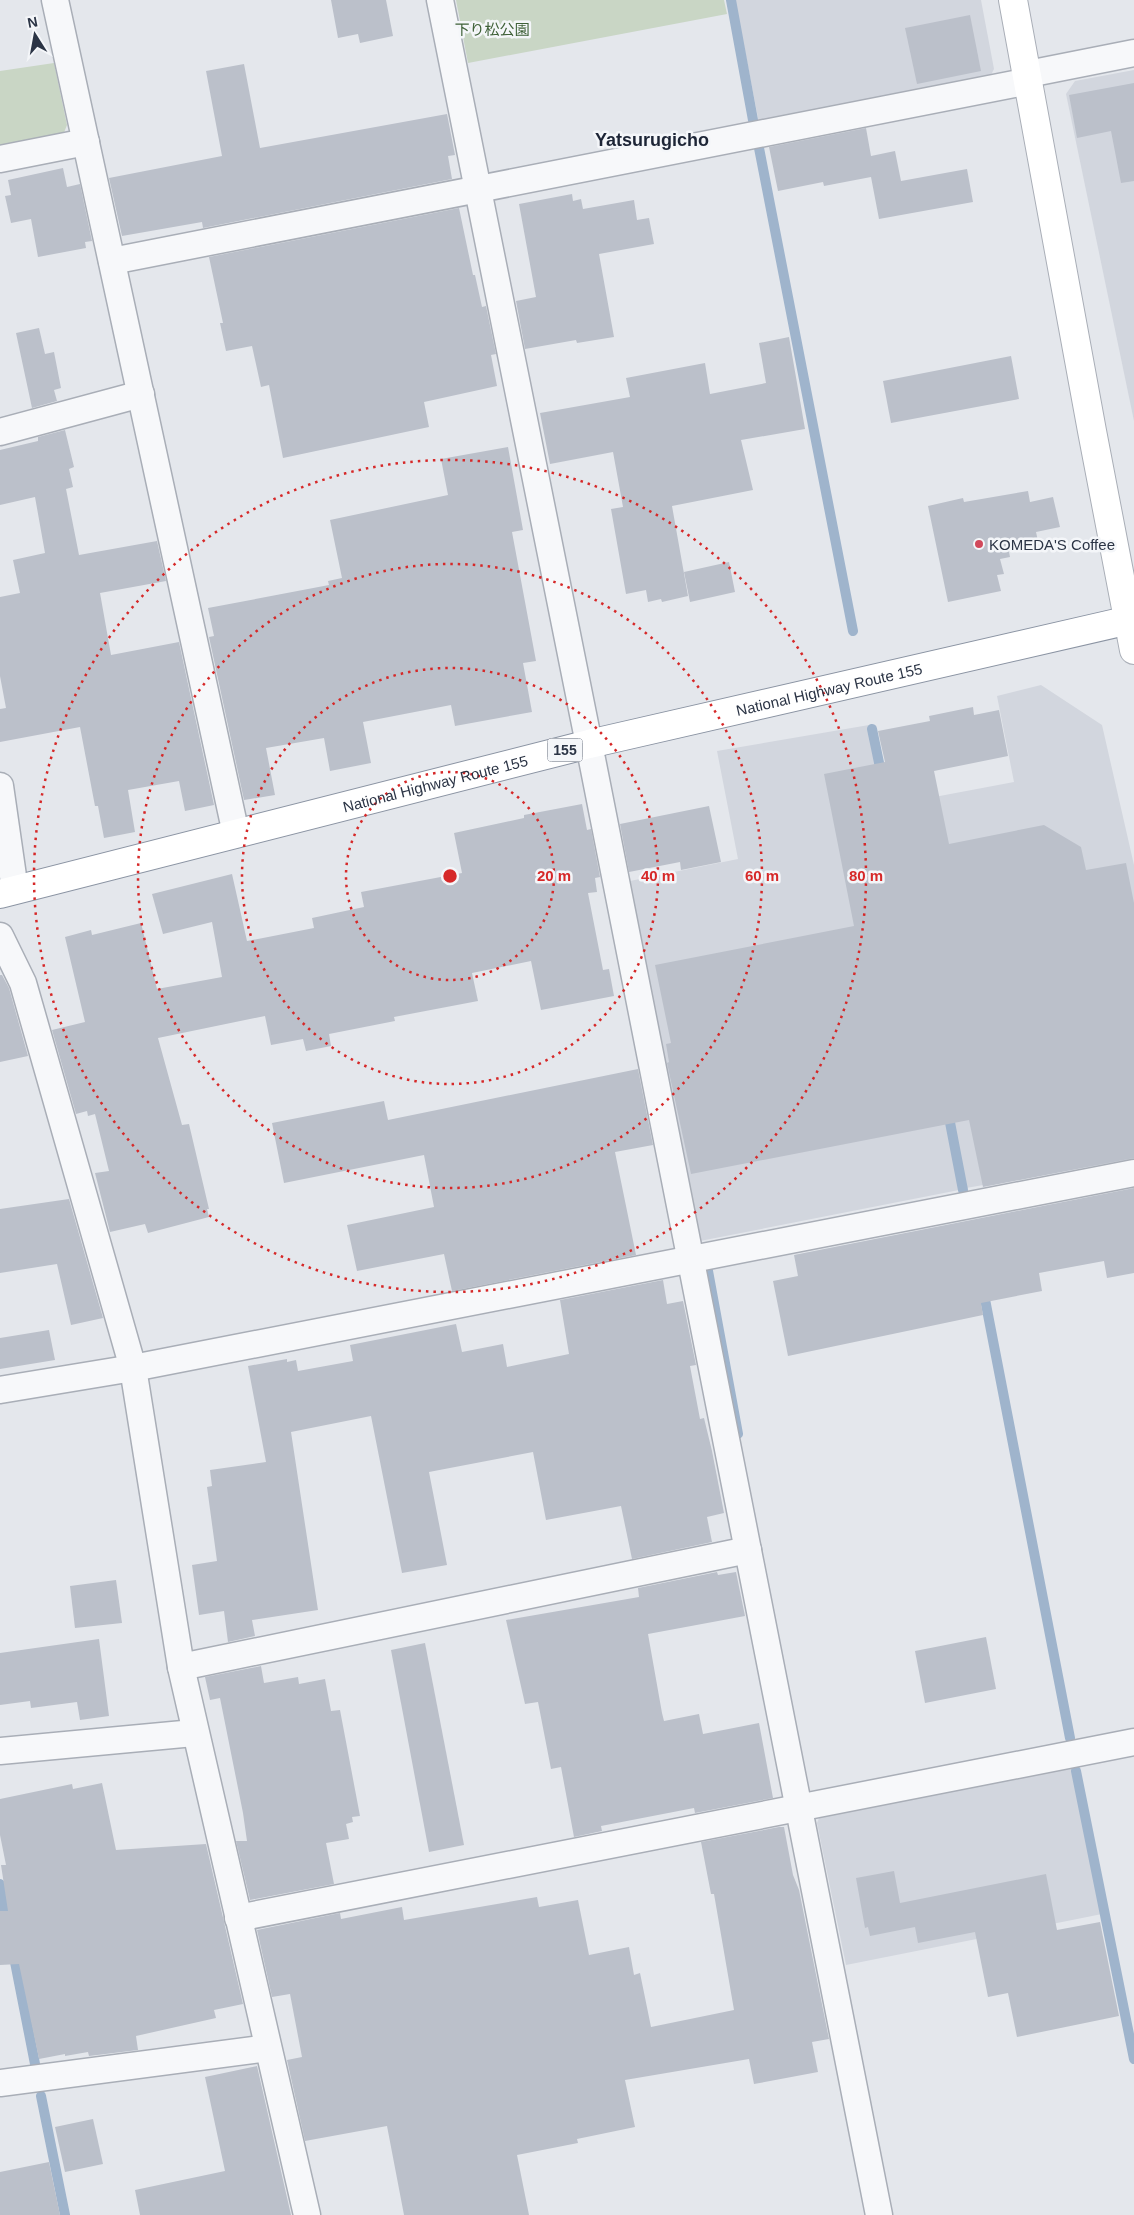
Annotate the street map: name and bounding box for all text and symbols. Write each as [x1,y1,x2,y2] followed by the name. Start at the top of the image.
[10,10,60,60] north arrow
[26,13,39,31] text: N
[454,21,530,38] park label: 下り松公園
[595,130,709,150] district label: Yatsurugicho
[989,536,1115,553] place label: KOMEDA'S Coffee
[973,538,985,550] marker: KOMEDA'S Coffee
[734,659,924,719] street label: National Highway Route 155
[548,738,582,762] road number: 155
[341,751,529,815] street label: National Highway Route 155
[441,867,459,885] centre of rings
[537,867,571,884] text: 20 m
[641,867,675,884] text: 40 m
[745,867,779,884] text: 60 m
[849,867,883,884] text: 80 m

